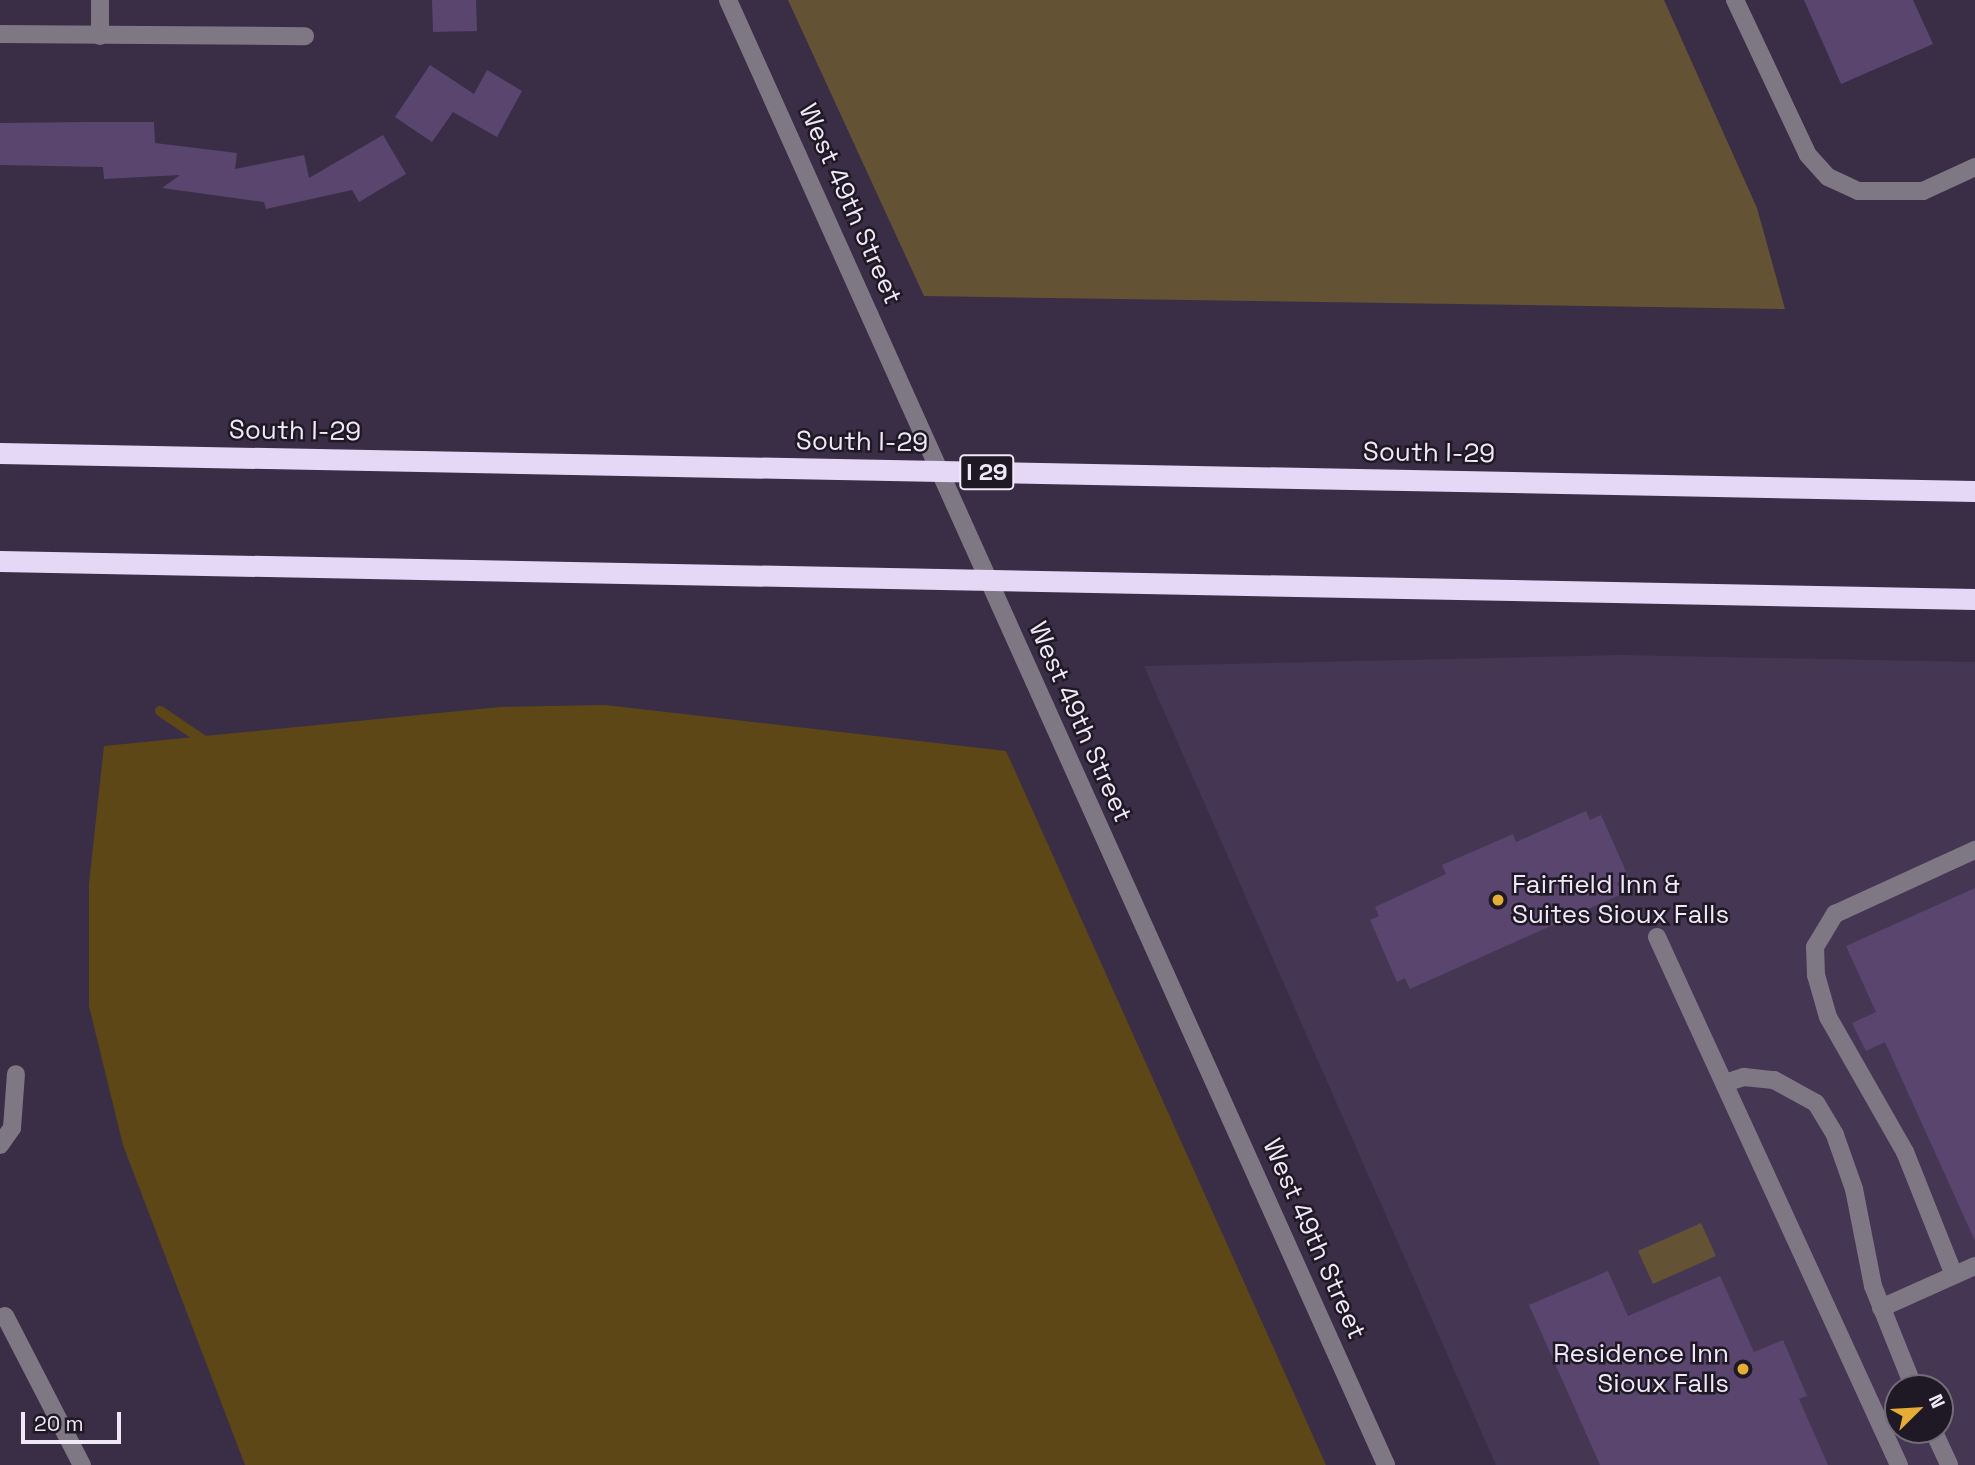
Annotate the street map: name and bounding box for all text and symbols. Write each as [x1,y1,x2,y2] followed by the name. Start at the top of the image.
[792,99,908,309] street label: West 49th Street
[229,414,361,448] street label: South I-29
[796,425,928,459] street label: South I-29
[1363,436,1495,470] street label: South I-29
[959,452,1015,492] road number: I 29
[1022,617,1138,827] street label: West 49th Street
[1512,869,1729,931] place label: Fairfield Inn & Suites Sioux Falls
[1490,892,1506,908] marker: Fairfield Inn & Suites Sioux Falls
[1256,1134,1372,1344] street label: West 49th Street
[1553,1338,1729,1400] place label: Residence Inn Sioux Falls
[1735,1361,1751,1377] marker: Residence Inn Sioux Falls
[1884,1374,1954,1444] north arrow
[1923,1390,1951,1412] text: N
[24,1398,124,1442] scale bar
[34,1410,84,1437] text: 20 m

